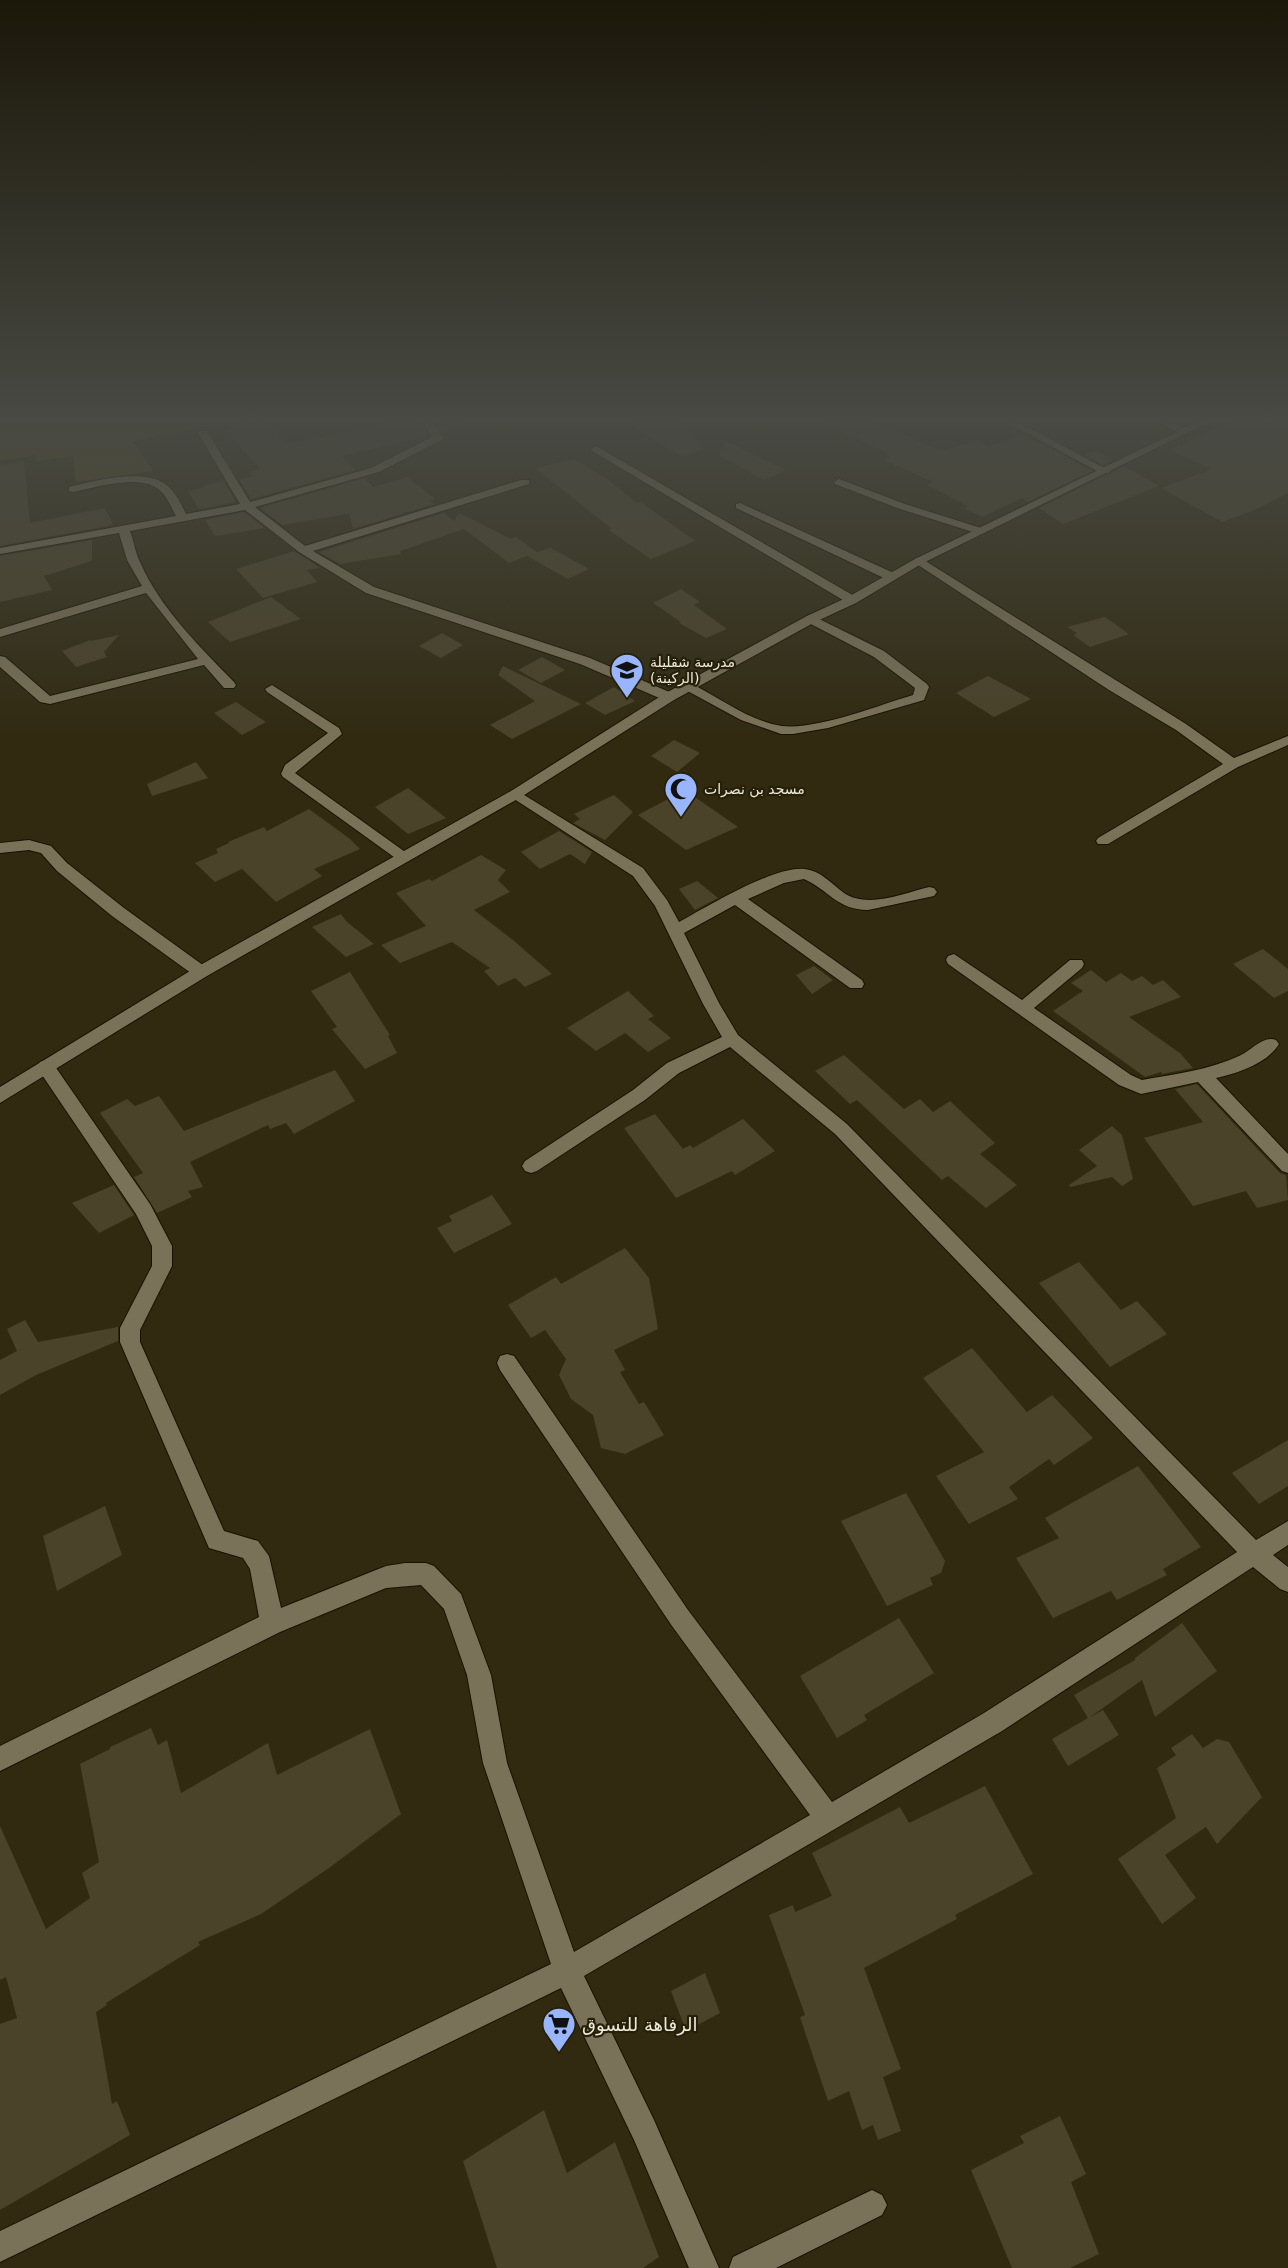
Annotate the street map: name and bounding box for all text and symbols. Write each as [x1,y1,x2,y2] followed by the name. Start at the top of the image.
[609,652,645,699] school or university icon: مدرسة شقليلة (الركينة)
[650,654,735,687] place label: مدرسة شقليلة (الركينة)
[663,771,699,818] mosque icon: مسجد بن نصرات
[704,781,805,798] place label: مسجد بن نصرات
[541,2006,577,2053] supermarket icon: الرفاهة للتسوق
[582,2014,698,2036] place label: الرفاهة للتسوق

